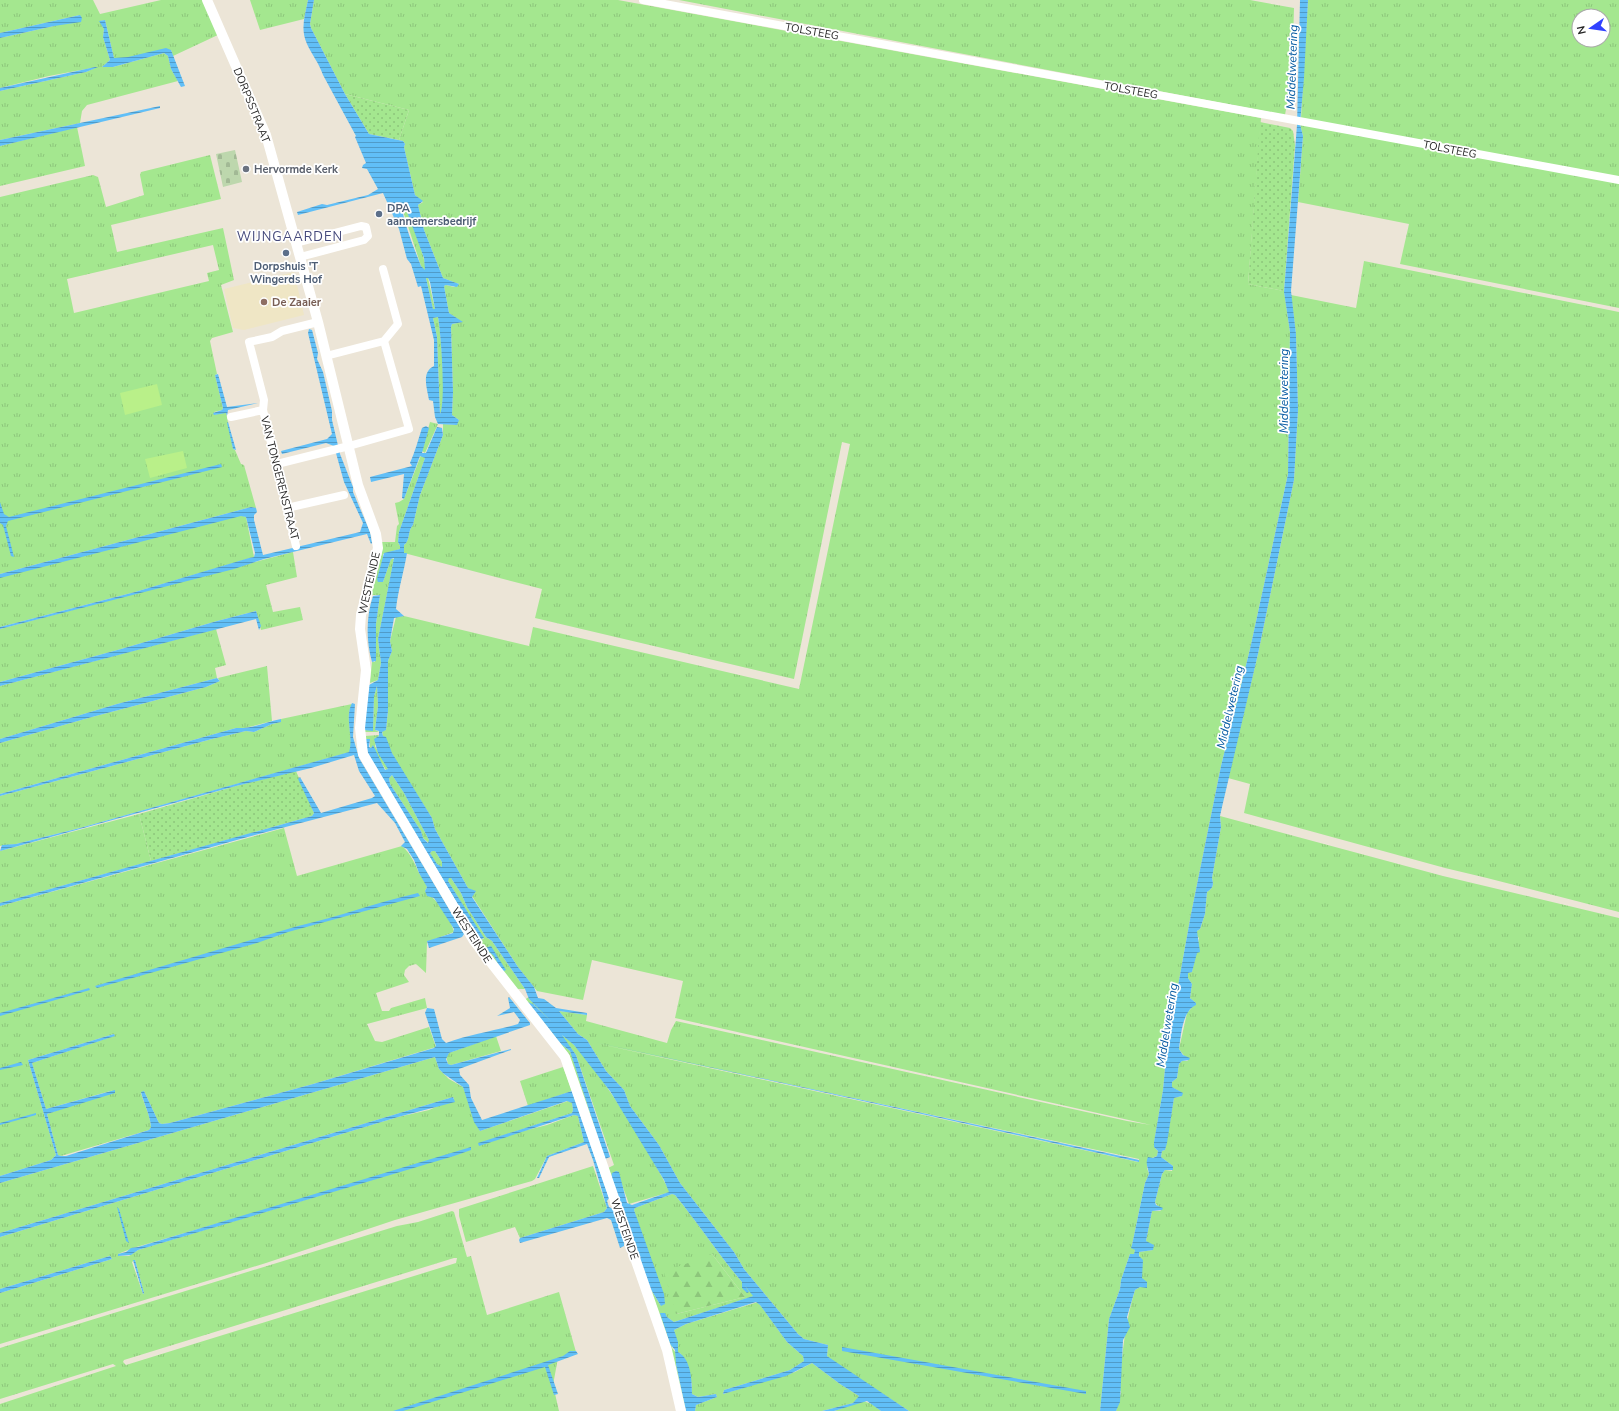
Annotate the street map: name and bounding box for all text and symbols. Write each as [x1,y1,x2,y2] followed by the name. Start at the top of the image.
[1571,8,1611,48] north arrow
[784,19,840,44] street label: TOLSTEEG
[1283,24,1301,110] water label: Middelwetering
[1574,24,1590,36] text: N
[230,65,274,145] street label: DORPSSTRAAT
[1103,78,1159,103] street label: TOLSTEEG
[1422,137,1478,162] street label: TOLSTEEG
[254,162,339,177] place label: Hervormde Kerk
[241,164,251,174] marker: Hervormde Kerk
[387,201,477,229] place label: DPA aannemersbedrijf
[374,209,384,219] marker: DPA aannemersbedrijf
[237,228,343,246] district label: WIJNGAARDEN
[281,248,291,258] marker: Dorpshuis 'T Wingerds Hof
[250,259,323,287] place label: Dorpshuis 'T Wingerds Hof
[272,295,322,310] place label: De Zaaier
[259,297,269,307] marker: De Zaaier
[1276,349,1292,433] water label: Middelwetering
[257,414,302,542] street label: VAN TONGERENSTRAAT
[355,550,384,616] street label: WESTEINDE
[1213,664,1247,750] water label: Middelwetering
[448,905,495,966] street label: WESTEINDE
[1152,982,1182,1068] water label: Middelwetering
[607,1197,642,1262] street label: WESTEINDE

